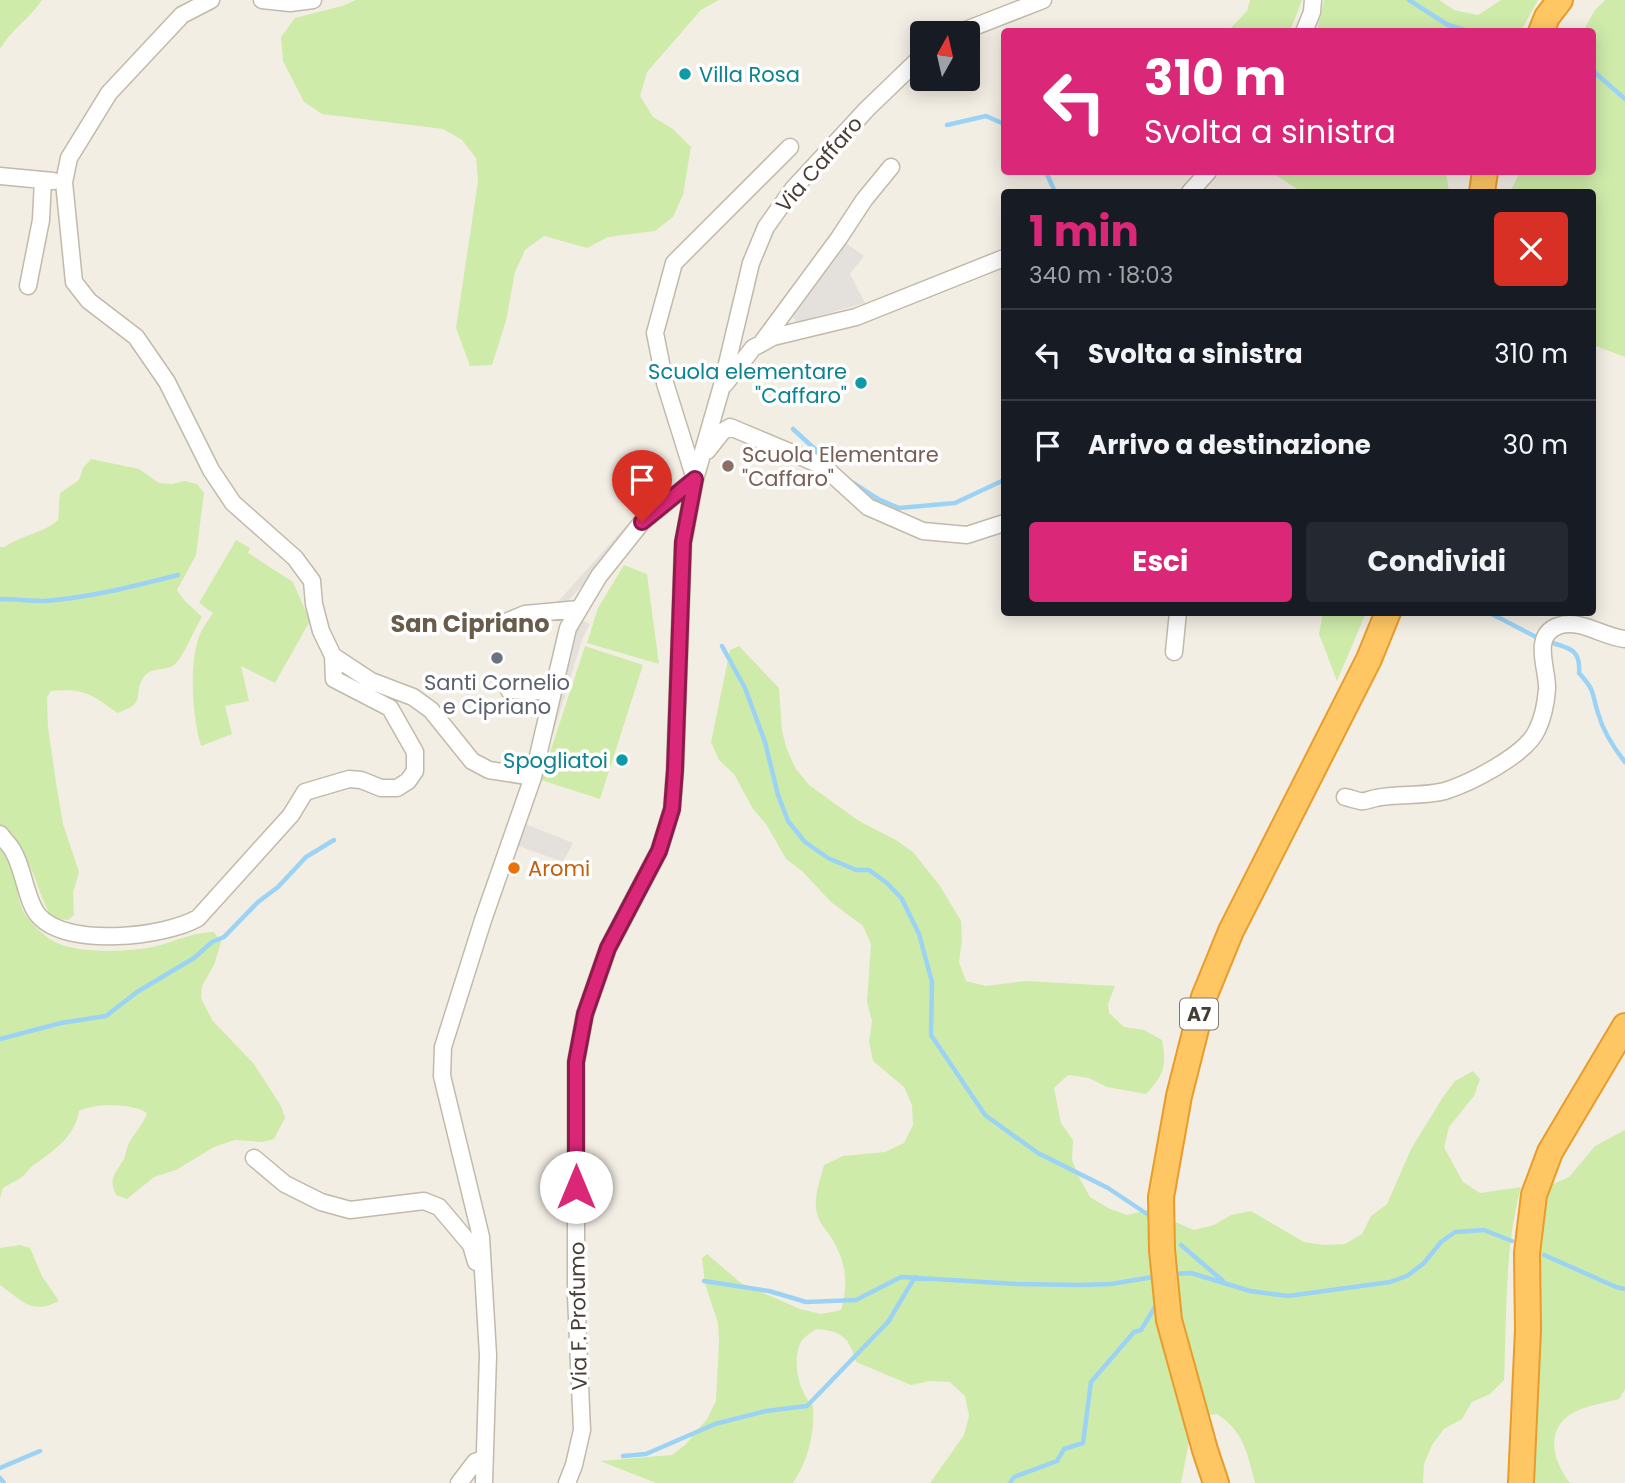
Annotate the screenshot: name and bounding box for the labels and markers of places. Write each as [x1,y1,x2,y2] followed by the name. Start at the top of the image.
[699,60,800,89] place label: Villa Rosa
[677,66,693,82] marker: Villa Rosa
[648,357,847,410] place label: Scuola elementare "Caffaro"
[853,375,869,391] marker: Scuola elementare "Caffaro"
[742,440,939,493] place label: Scuola Elementare "Caffaro"
[612,450,672,522] pin
[720,458,736,474] marker: Scuola Elementare "Caffaro"
[489,650,505,666] marker: Santi Cornelio e Cipriano
[424,668,570,721] place label: Santi Cornelio e Cipriano
[503,746,608,775] place label: Spogliatoi
[614,752,630,768] marker: Spogliatoi
[528,854,590,883] place label: Aromi
[506,860,522,876] marker: Aromi

